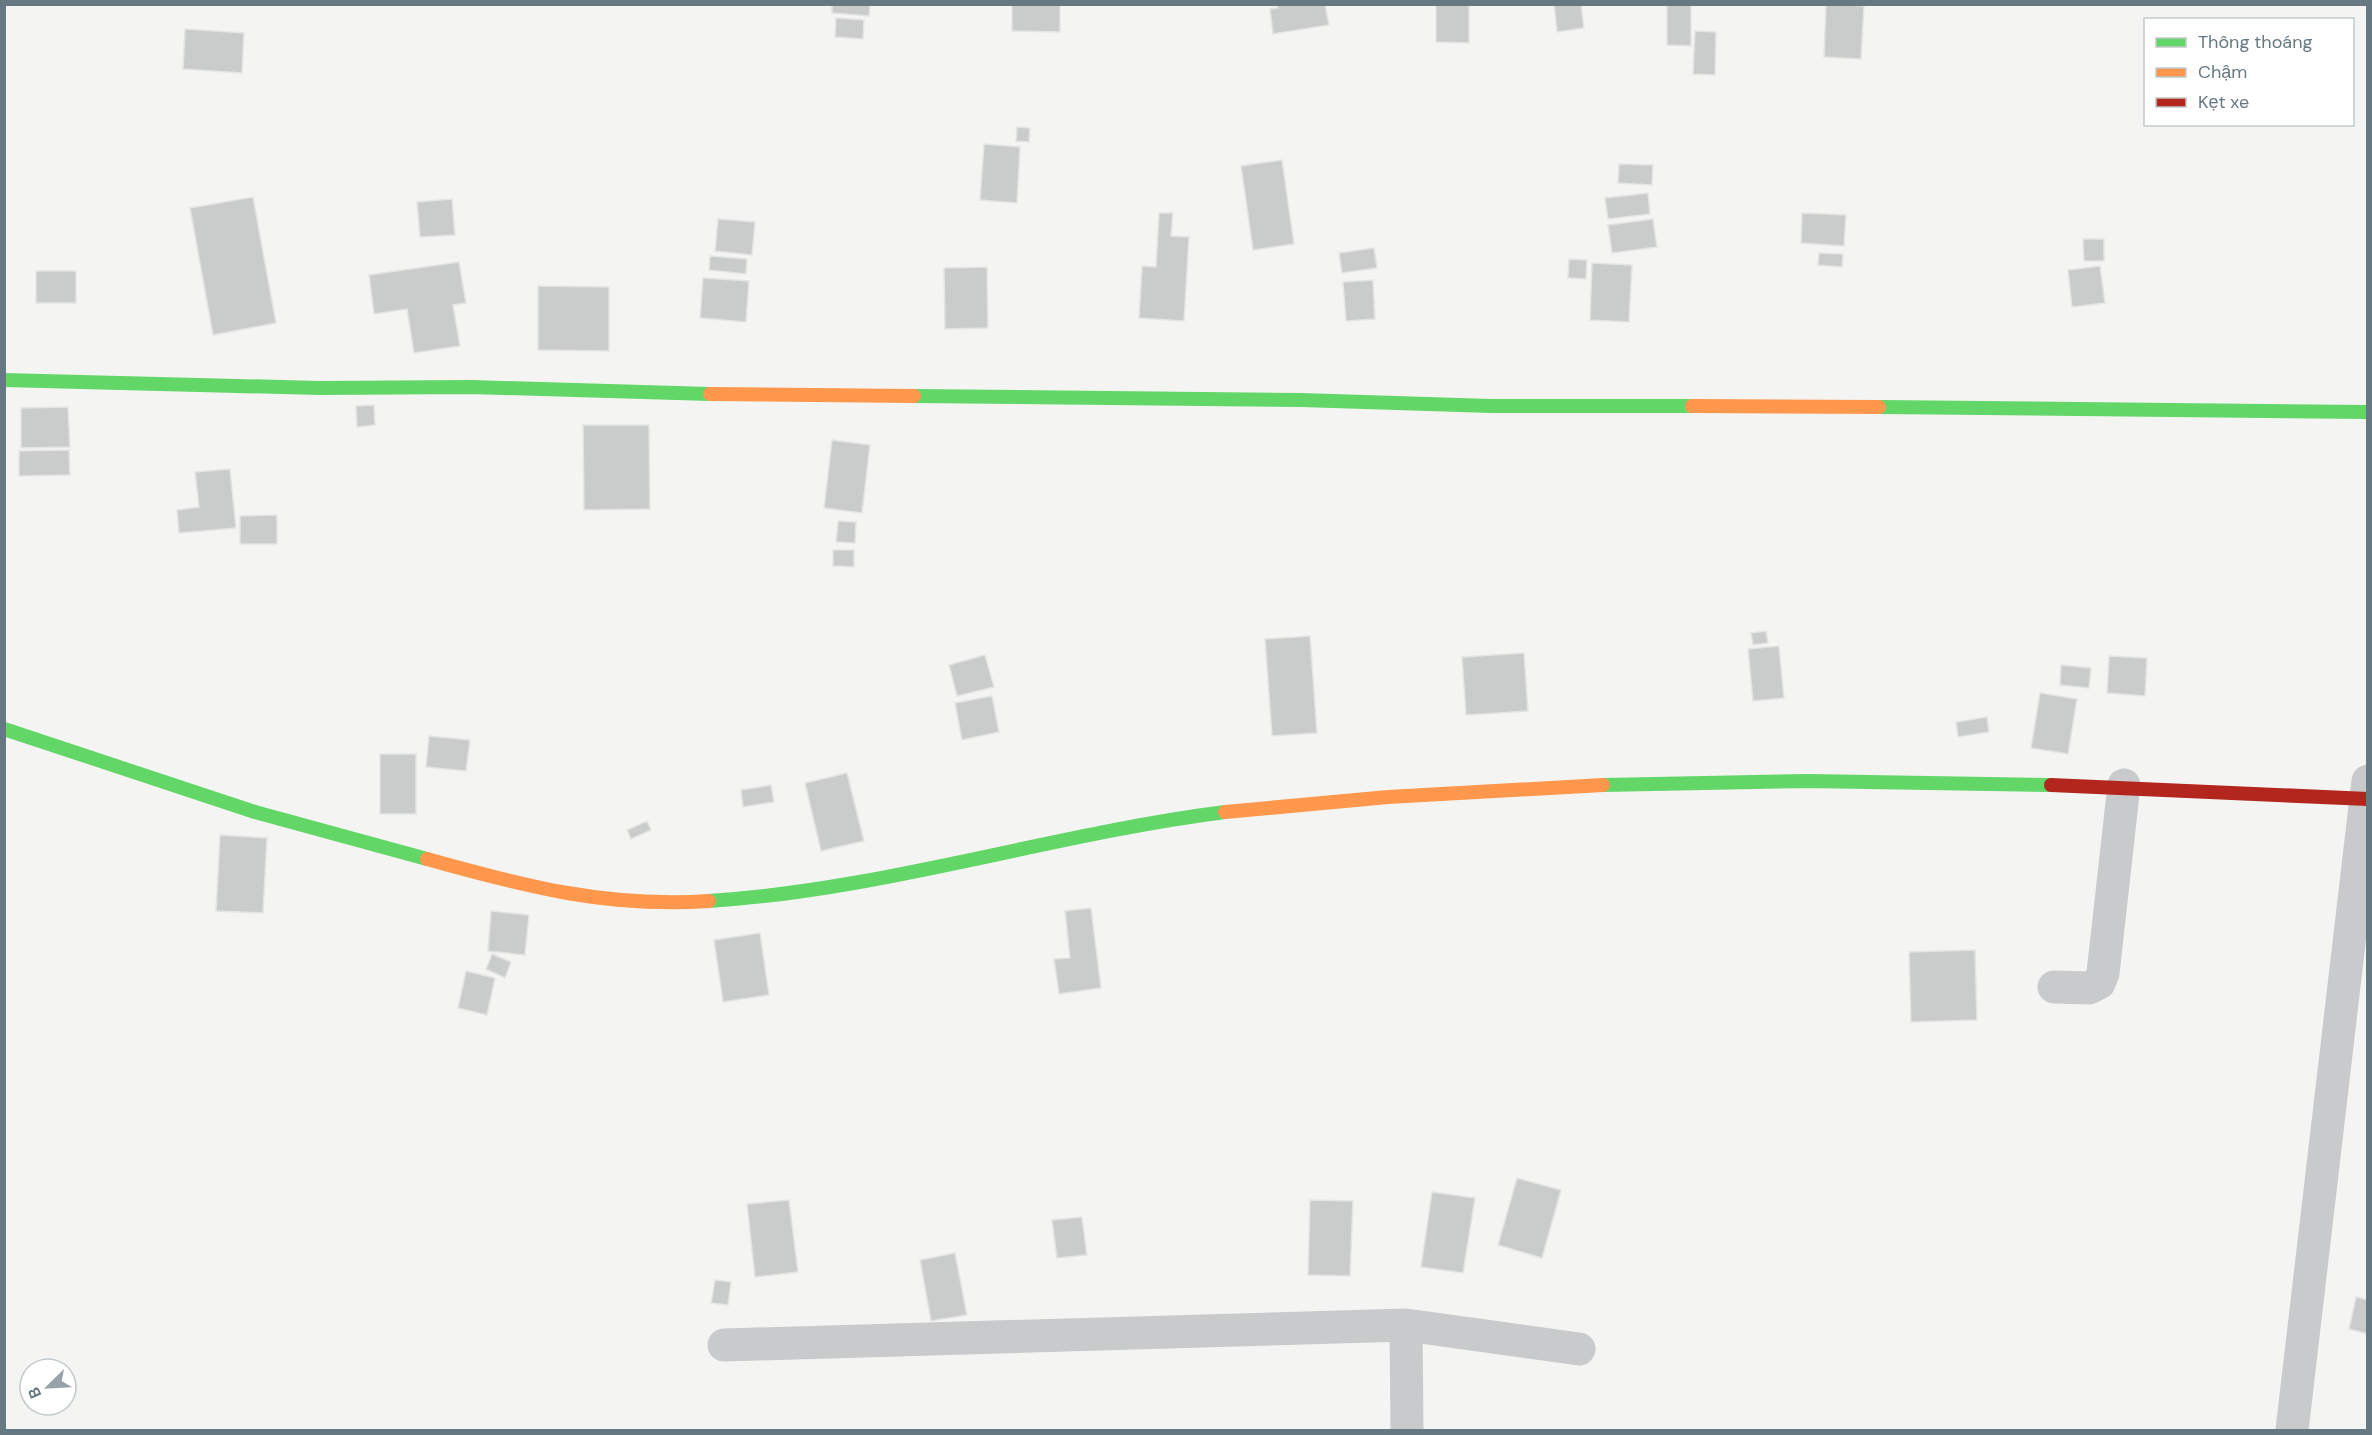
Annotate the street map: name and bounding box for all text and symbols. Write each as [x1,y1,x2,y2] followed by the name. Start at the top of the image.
[2144,18,2354,126] legend
[2198,30,2313,54] text: Thông thoáng
[2198,60,2247,84] text: Chậm
[2198,90,2249,114] text: Kẹt xe
[18,1357,78,1417] north arrow
[23,1384,46,1402] text: B

